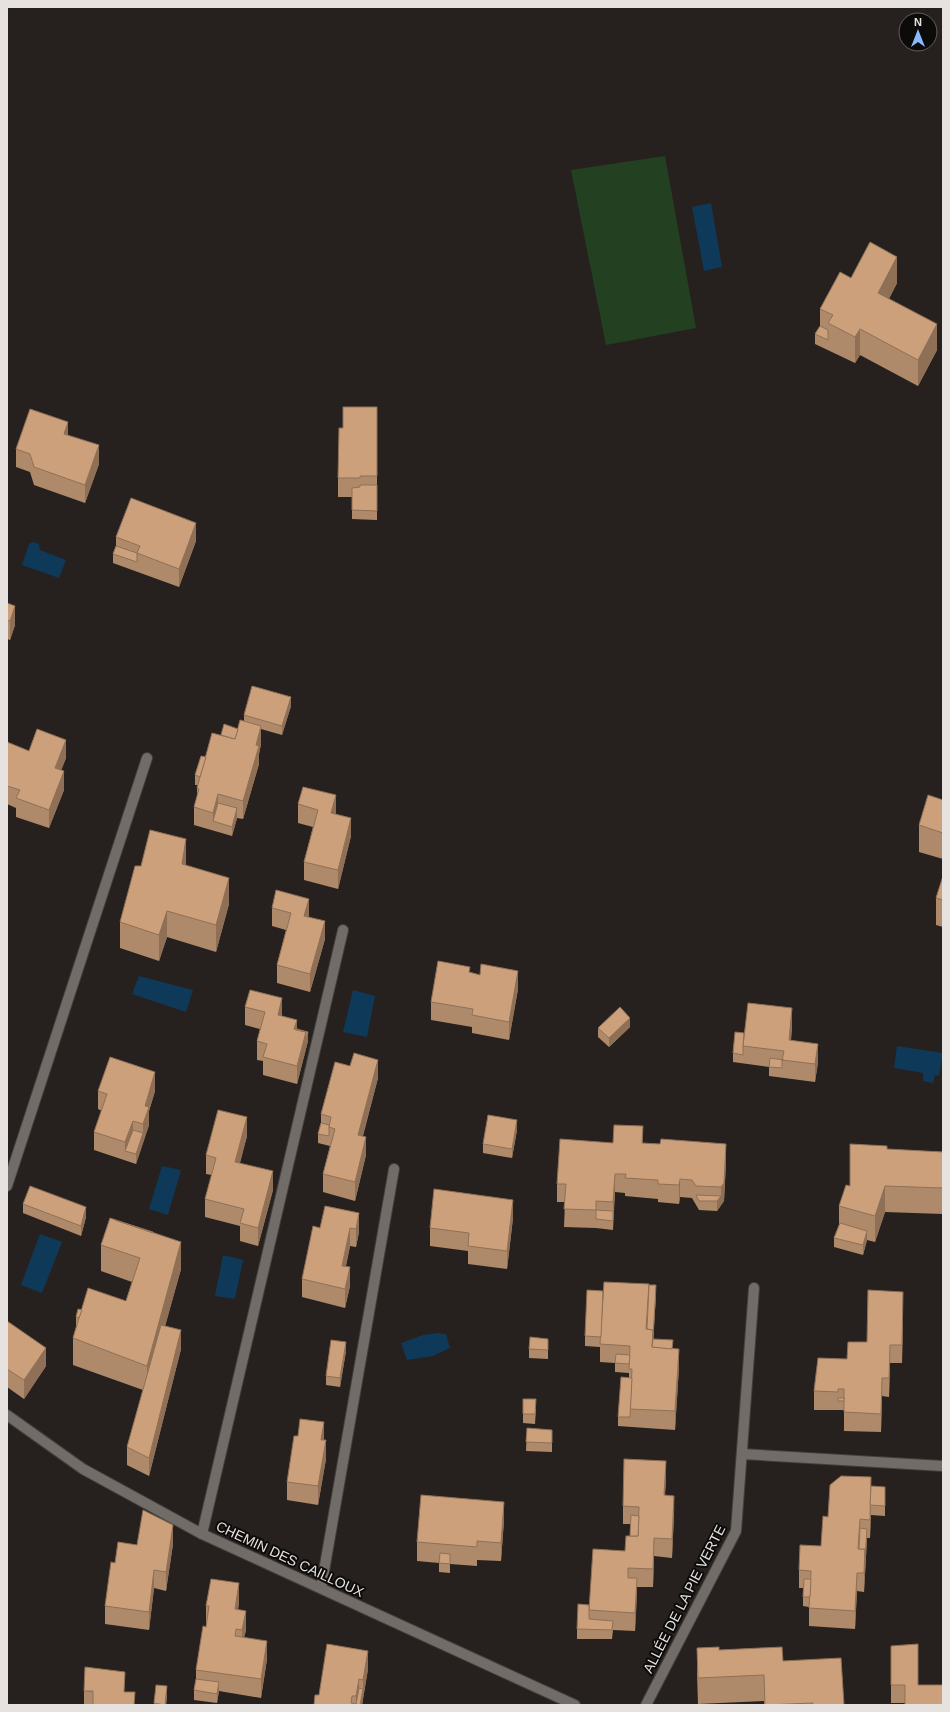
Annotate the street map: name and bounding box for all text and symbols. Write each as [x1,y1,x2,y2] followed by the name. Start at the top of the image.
[898,12,938,52] north arrow
[914,16,922,28] text: N
[214,1518,367,1601] street label: CHEMIN DES CAILLOUX
[640,1522,728,1676] street label: ALLÉE DE LA PIE VERTE

